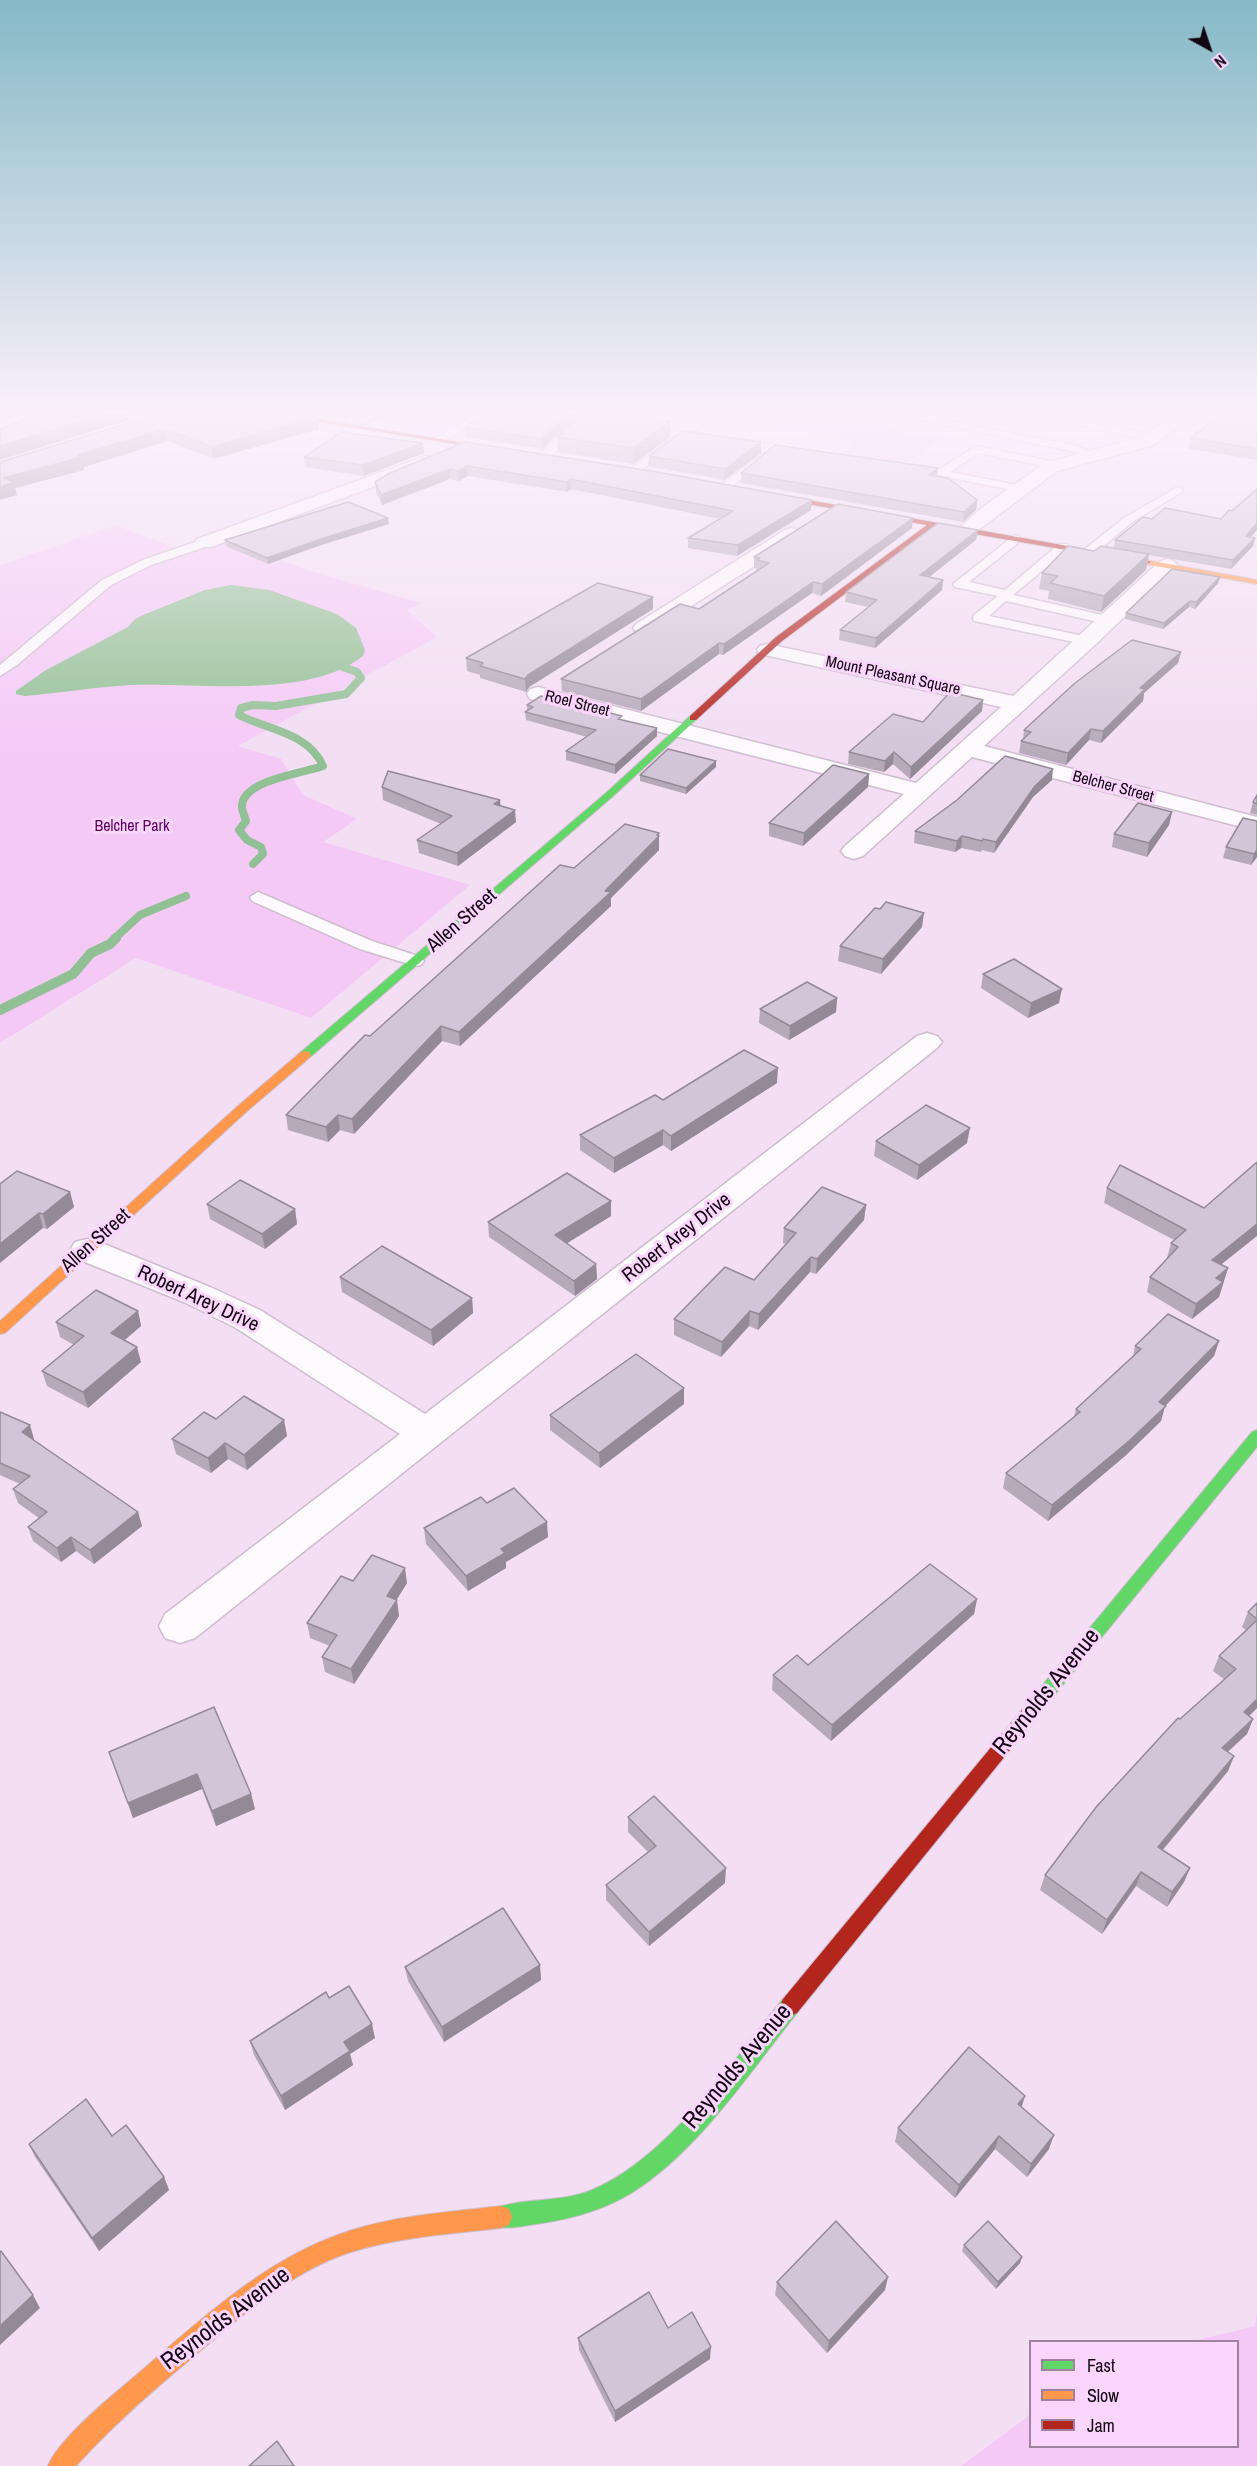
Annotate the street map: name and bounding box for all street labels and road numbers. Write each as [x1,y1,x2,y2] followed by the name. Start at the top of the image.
[824,652,962,700] street label: Mount Pleasant Square
[543,687,611,721] street label: Roel Street
[1070,767,1156,807] street label: Belcher Street
[422,884,502,958] street label: Allen Street
[618,1188,736,1288] street label: Robert Arey Drive
[56,1204,136,1278] street label: Allen Street
[133,1260,263,1338] street label: Robert Arey Drive
[987,1623,1107,1761] street label: Reynolds Avenue
[678,1999,798,2135] street label: Reynolds Avenue
[156,2261,296,2377] street label: Reynolds Avenue

